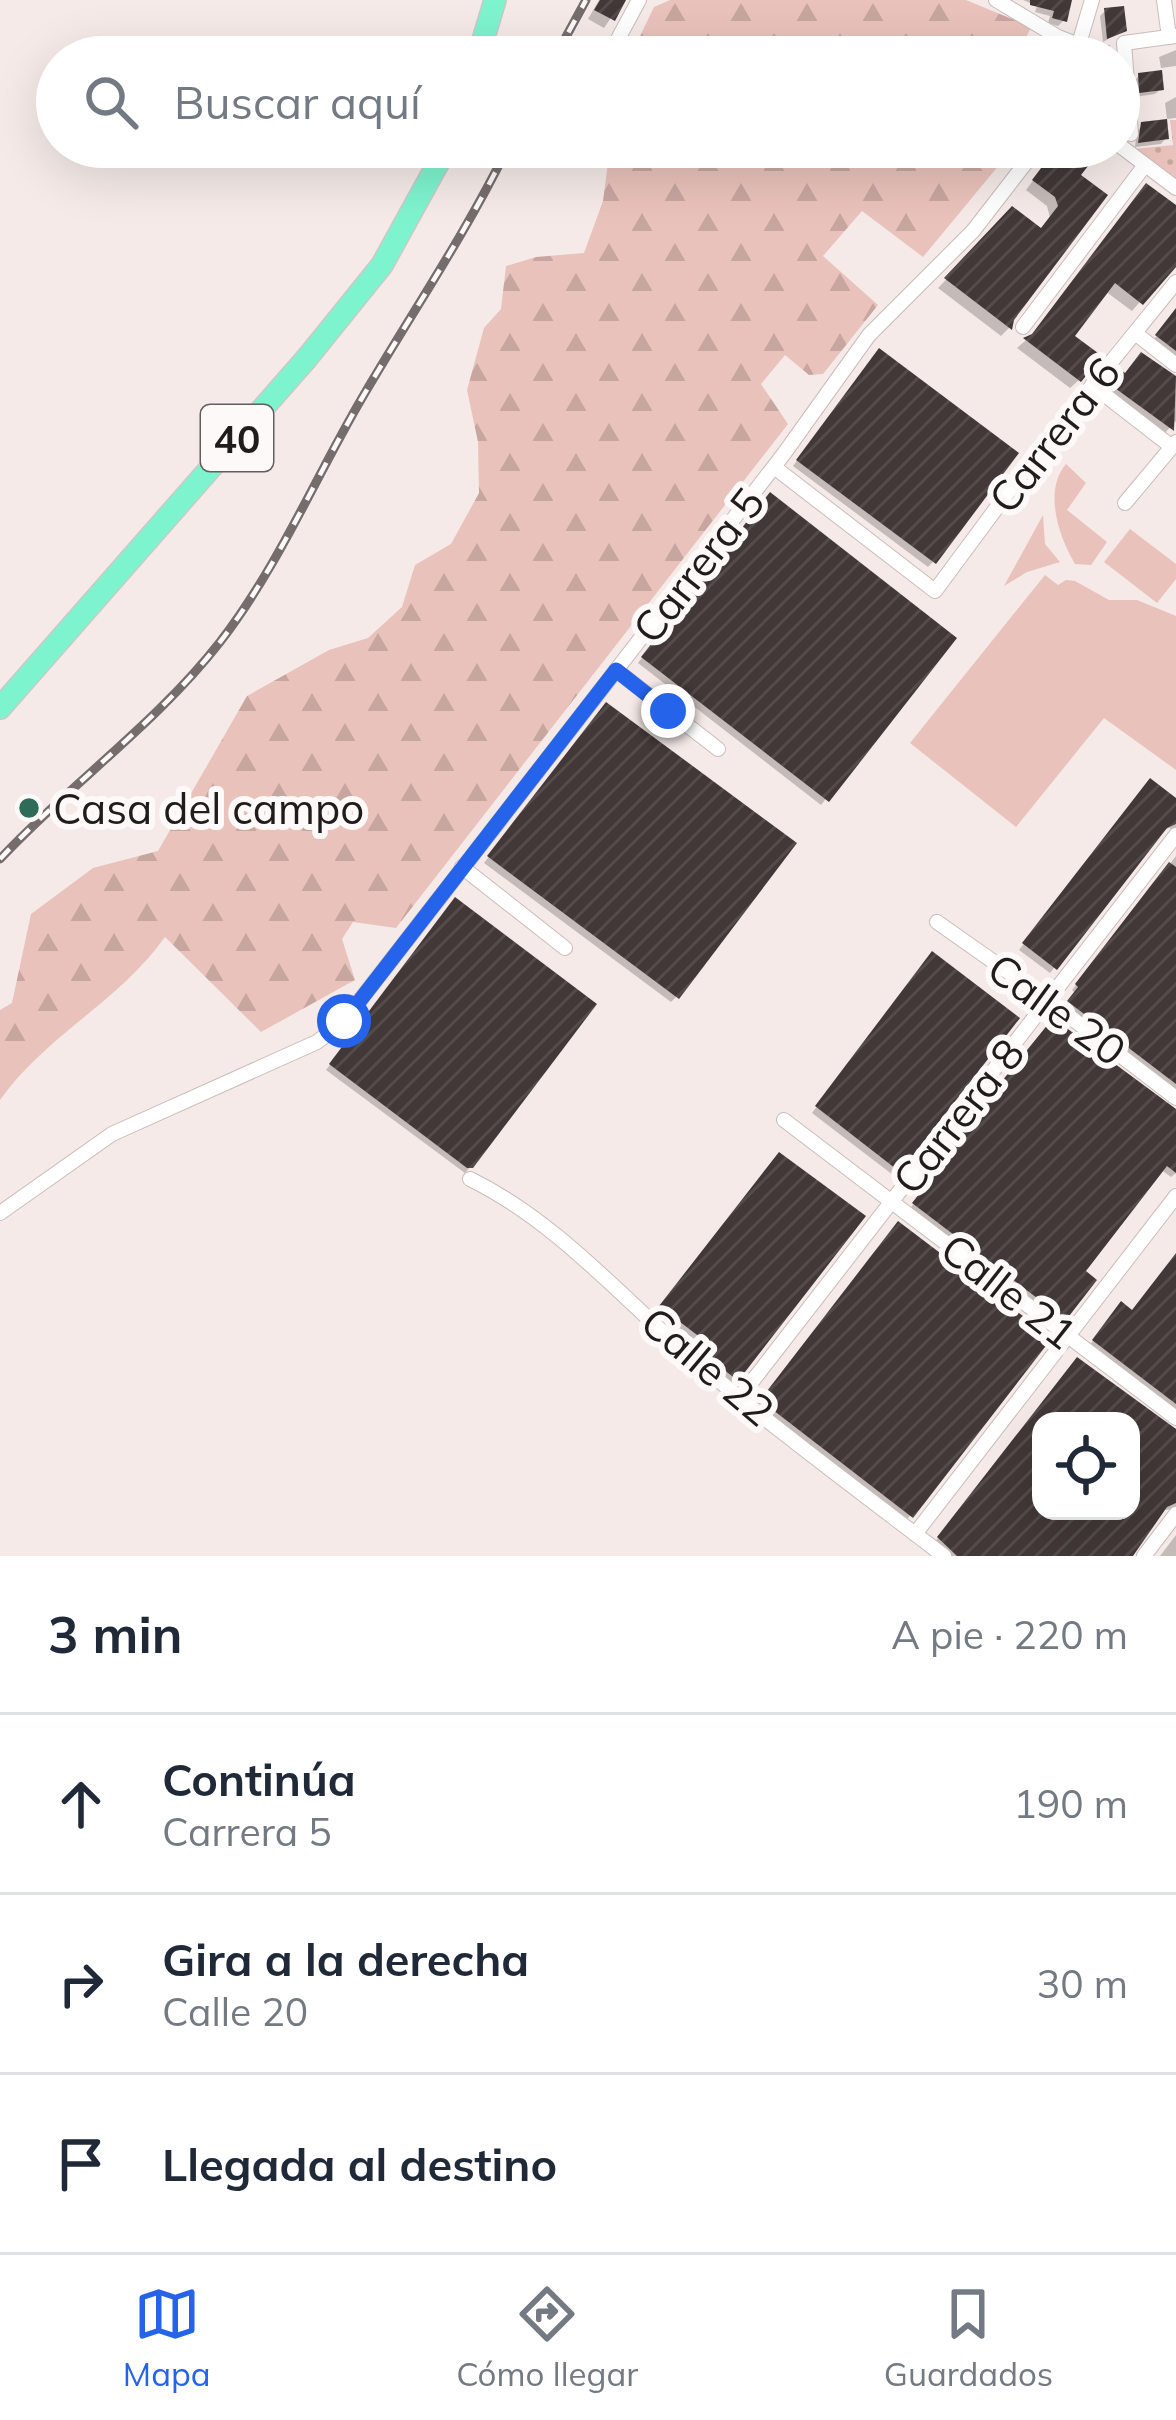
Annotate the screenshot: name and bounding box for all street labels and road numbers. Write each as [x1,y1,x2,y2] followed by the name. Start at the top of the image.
[977,347,1131,523] street label: Carrera 6
[201,405,273,471] road number: 40
[621,477,775,653] street label: Carrera 5
[978,941,1136,1077] street label: Calle 20
[881,1028,1035,1204] street label: Carrera 8
[931,1222,1087,1360] street label: Calle 21
[631,1295,785,1437] street label: Calle 22

